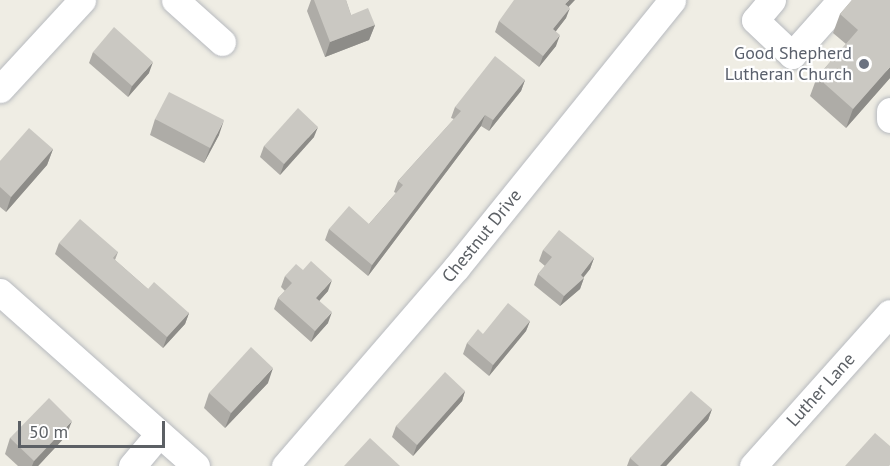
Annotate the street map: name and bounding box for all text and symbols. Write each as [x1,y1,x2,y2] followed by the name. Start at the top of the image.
[725,43,852,86] place label: Good Shepherd Lutheran Church
[857,57,871,71] marker: Good Shepherd Lutheran Church
[438,185,526,287] street label: Chestnut Drive
[782,349,860,431] street label: Luther Lane
[21,409,168,447] scale bar
[29,420,68,443] text: 50 m

